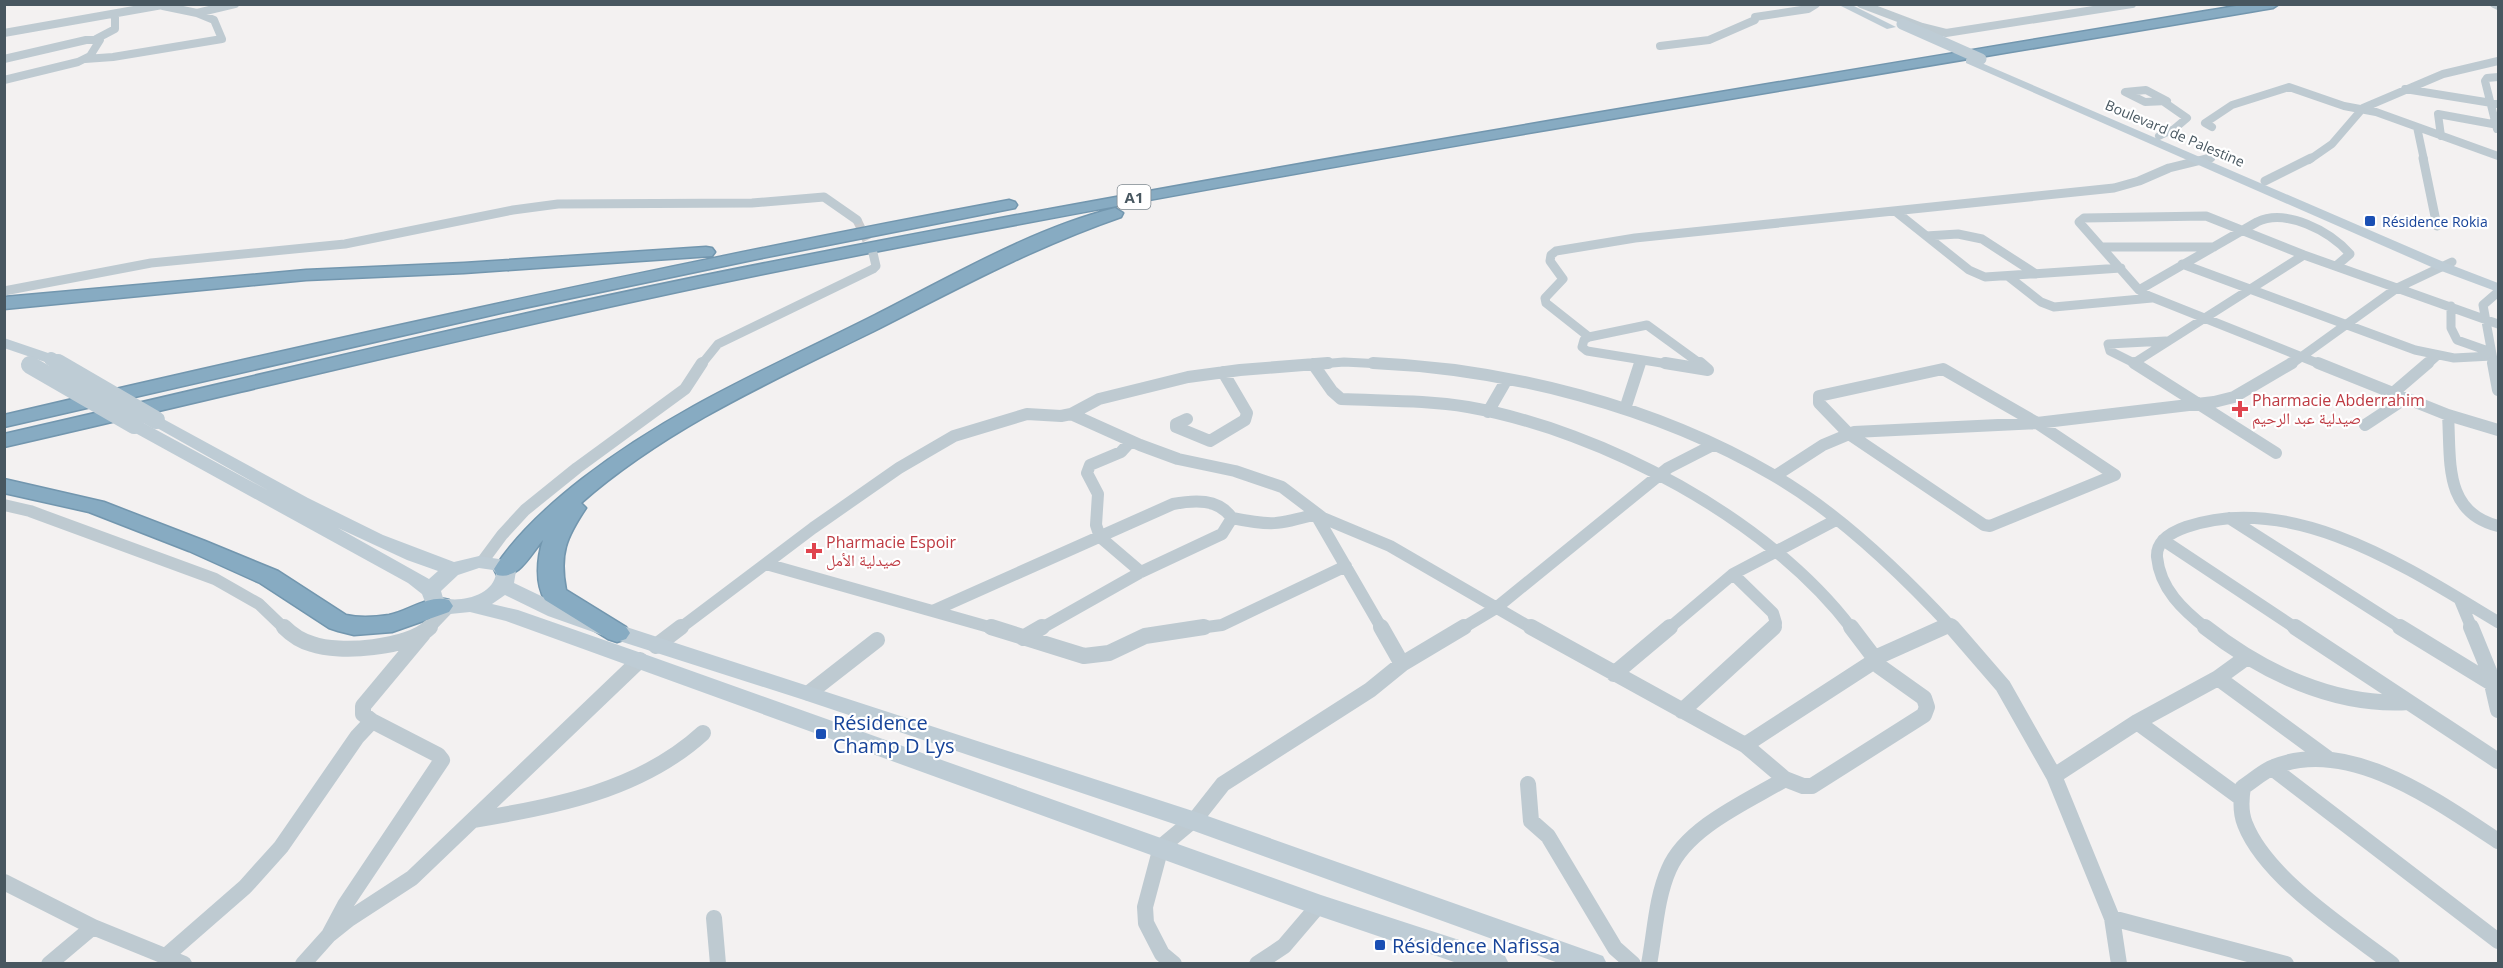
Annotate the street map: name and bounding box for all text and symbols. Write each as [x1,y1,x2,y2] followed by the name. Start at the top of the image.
[2103,95,2248,171] street label: Boulevard de Palestine
[1118,185,1150,209] road number: A1
[2382,212,2488,231] place label: Résidence Rokia
[2363,214,2377,228] marker: Résidence Rokia
[2252,389,2425,429] place label: Pharmacie Abderrahim صيدلية عبد الرحيم
[2233,402,2247,416] marker: Pharmacie Abderrahim صيدلية عبد الرحيم
[826,531,956,571] place label: Pharmacie Espoir صيدلية الأمل
[807,544,821,558] marker: Pharmacie Espoir صيدلية الأمل
[833,709,955,759] place label: Résidence Champ D Lys
[814,727,828,741] marker: Résidence Champ D Lys
[1392,932,1560,959] place label: Résidence Nafissa
[1373,938,1387,952] marker: Résidence Nafissa

